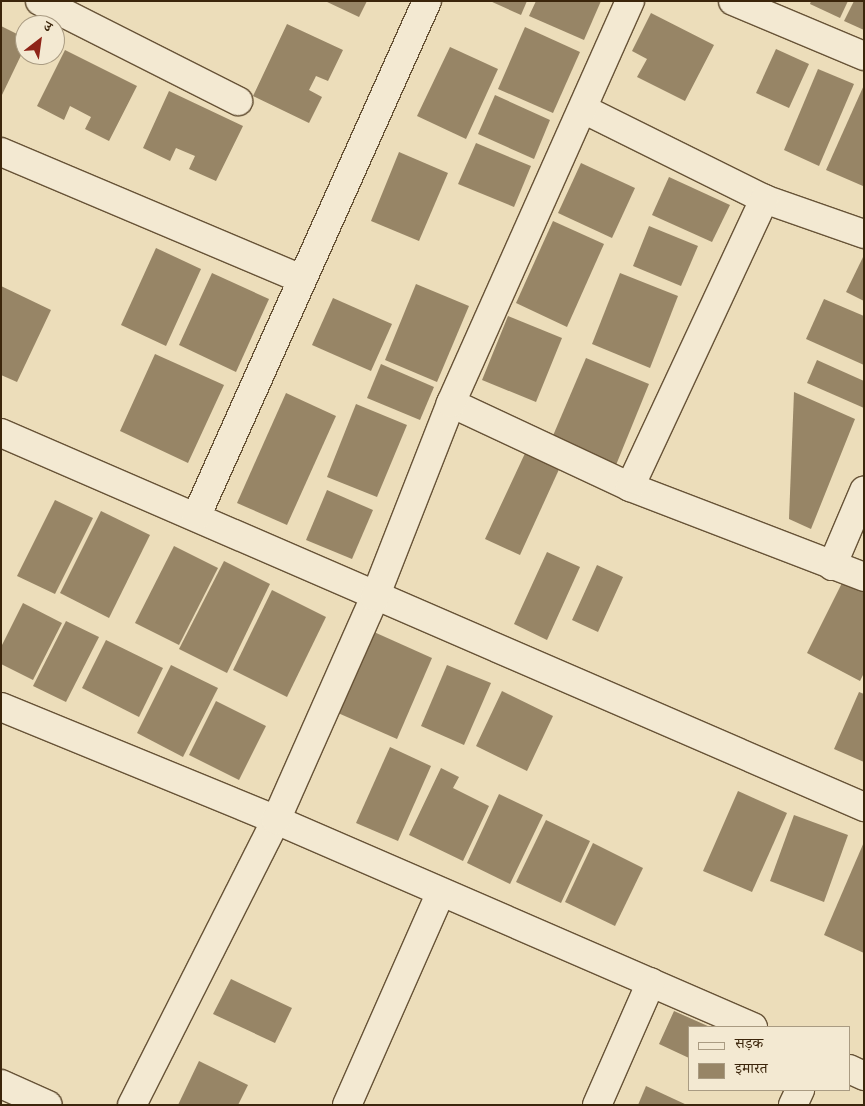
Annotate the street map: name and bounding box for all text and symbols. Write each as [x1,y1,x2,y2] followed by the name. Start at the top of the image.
[15,15,65,65] north arrow
[39,17,55,38] text: उ
[688,1026,850,1091] legend
[735,1034,763,1055] text: सड़क
[735,1059,768,1080] text: इमारत

